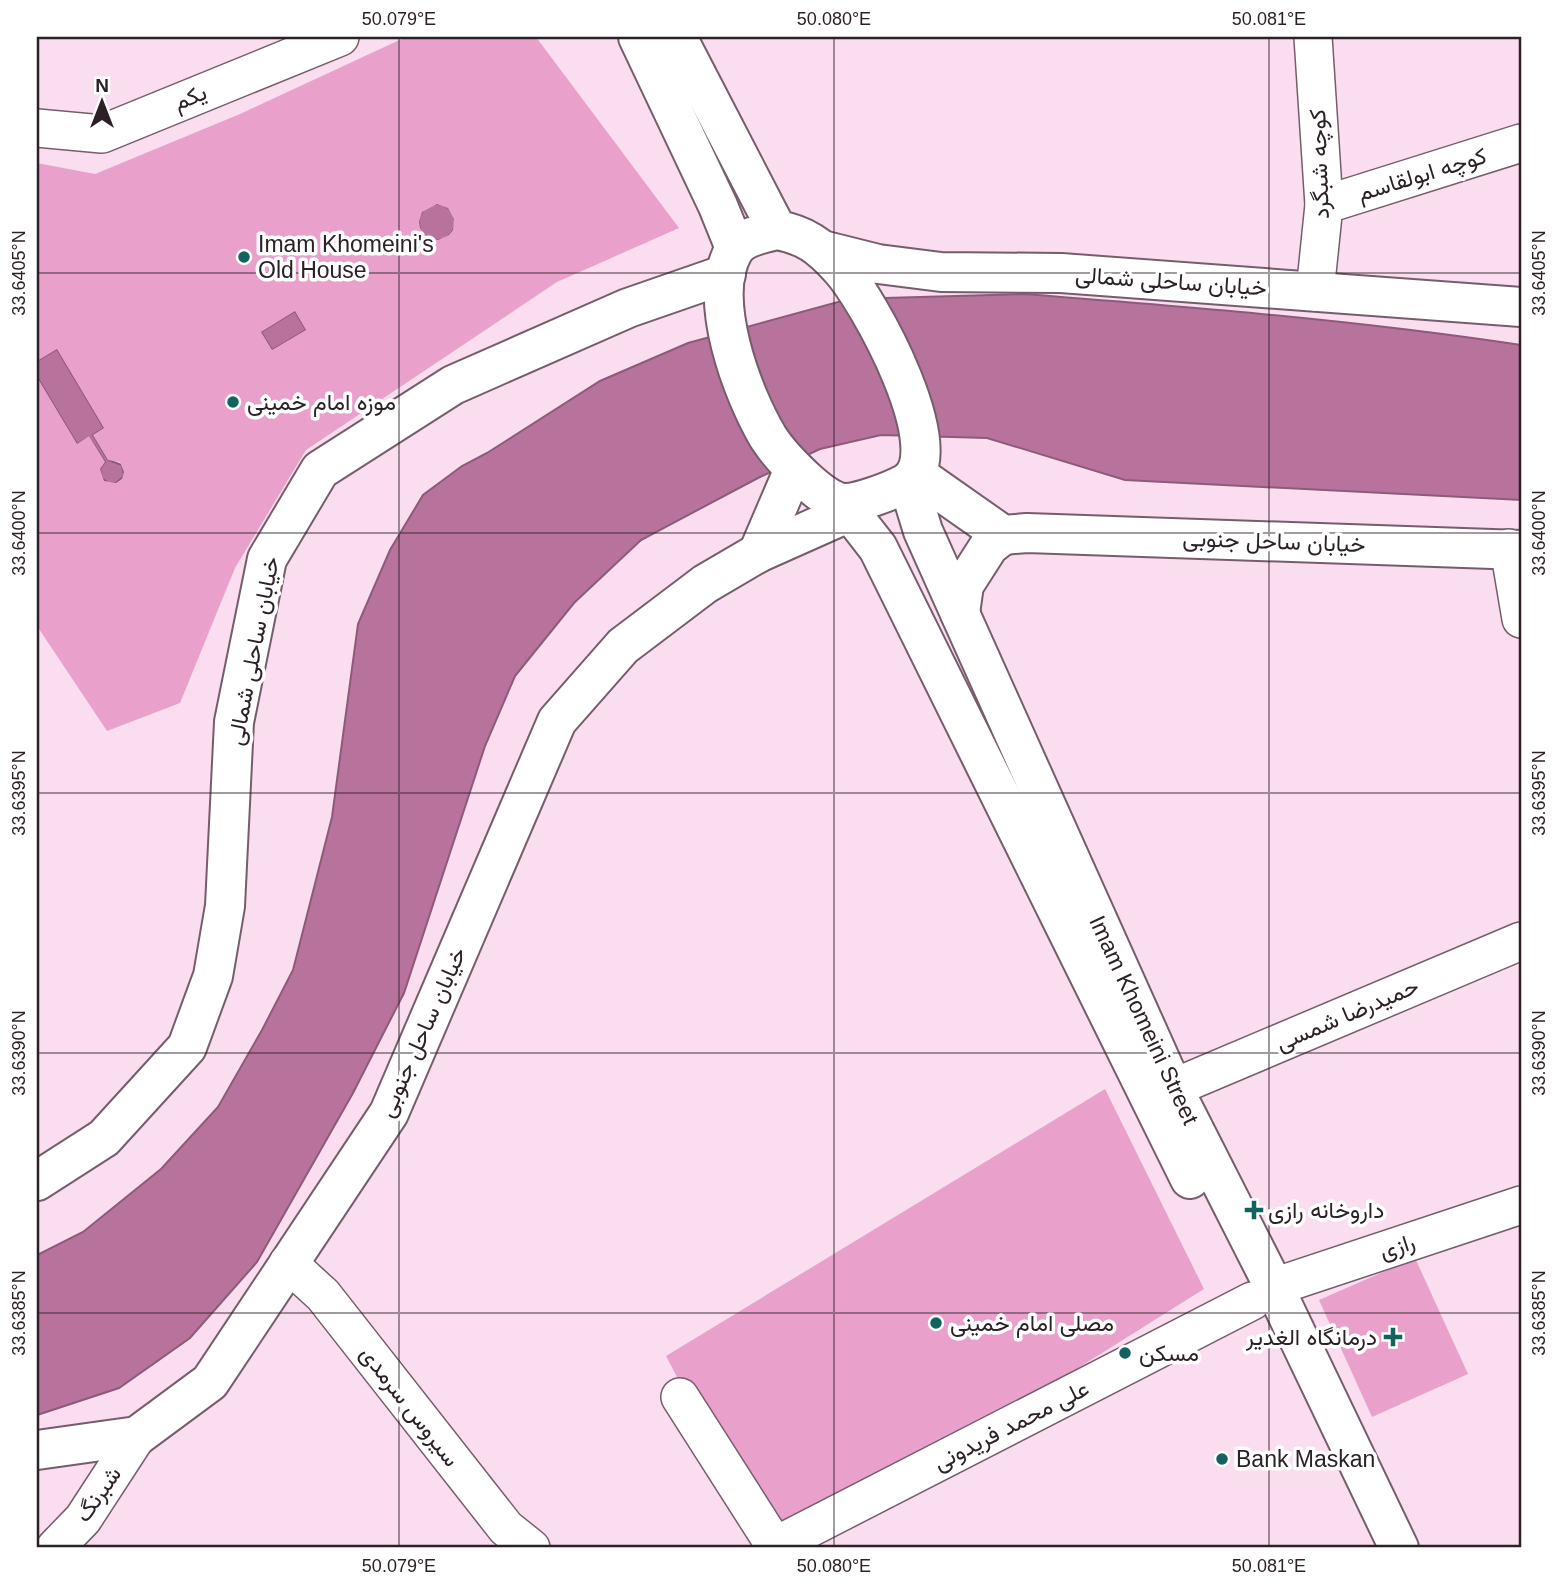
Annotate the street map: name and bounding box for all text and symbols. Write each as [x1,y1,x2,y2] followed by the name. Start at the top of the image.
[362,9,436,29] text: 50.079°E
[797,9,871,29] text: 50.080°E
[1232,9,1306,29] text: 50.081°E
[66,66,136,136] north arrow
[95,75,109,96] text: N
[170,79,211,117] street label: یکم
[1304,108,1337,219] street label: کوچه شبگرد
[1354,142,1490,209] street label: کوچه ابولقاسم
[9,230,29,316] text: 33.6405°N
[1529,230,1549,316] text: 33.6405°N
[258,231,434,283] place label: Imam Khomeini's Old House
[236,249,252,265] marker: Imam Khomeini's Old House
[1074,261,1267,302] street label: خیابان ساحلی شمالی
[247,389,396,417] place label: موزه امام خمینی
[225,394,241,410] marker: موزه امام خمینی
[9,490,29,576] text: 33.6400°N
[1529,490,1549,576] text: 33.6400°N
[1182,525,1366,559] street label: خیابان ساحل جنوبی
[222,554,285,748] street label: خیابان ساحلی شمالی
[9,750,29,836] text: 33.6395°N
[1529,750,1549,836] text: 33.6395°N
[1084,911,1204,1129] street label: Imam Khomeini Street
[373,943,473,1122] street label: خیابان ساحل جنوبی
[1272,972,1423,1058] street label: حمیدرضا شمسی
[9,1010,29,1096] text: 33.6390°N
[1529,1010,1549,1096] text: 33.6390°N
[1268,1197,1384,1225] place label: داروخانه رازی
[1246,1202,1262,1218] marker: داروخانه رازی
[1376,1228,1419,1266] street label: رازی
[9,1270,29,1356] text: 33.6385°N
[1529,1270,1549,1356] text: 33.6385°N
[950,1310,1114,1338] place label: مصلی امام خمینی
[928,1315,944,1331] marker: مصلی امام خمینی
[1245,1324,1377,1352] place label: درمانگاه الغدیر
[1383,1327,1403,1347] marker: درمانگاه الغدیر
[1139,1340,1199,1367] place label: مسکن
[353,1341,465,1473] street label: سیروس سرمدی
[1117,1345,1133,1361] marker: مسکن
[929,1375,1094,1477] street label: علی محمد فریدونی
[1236,1446,1375,1472] place label: Bank Maskan
[1214,1451,1230,1467] marker: Bank Maskan
[70,1461,128,1528] street label: شبرنگ
[362,1556,436,1576] text: 50.079°E
[797,1556,871,1576] text: 50.080°E
[1232,1556,1306,1576] text: 50.081°E

